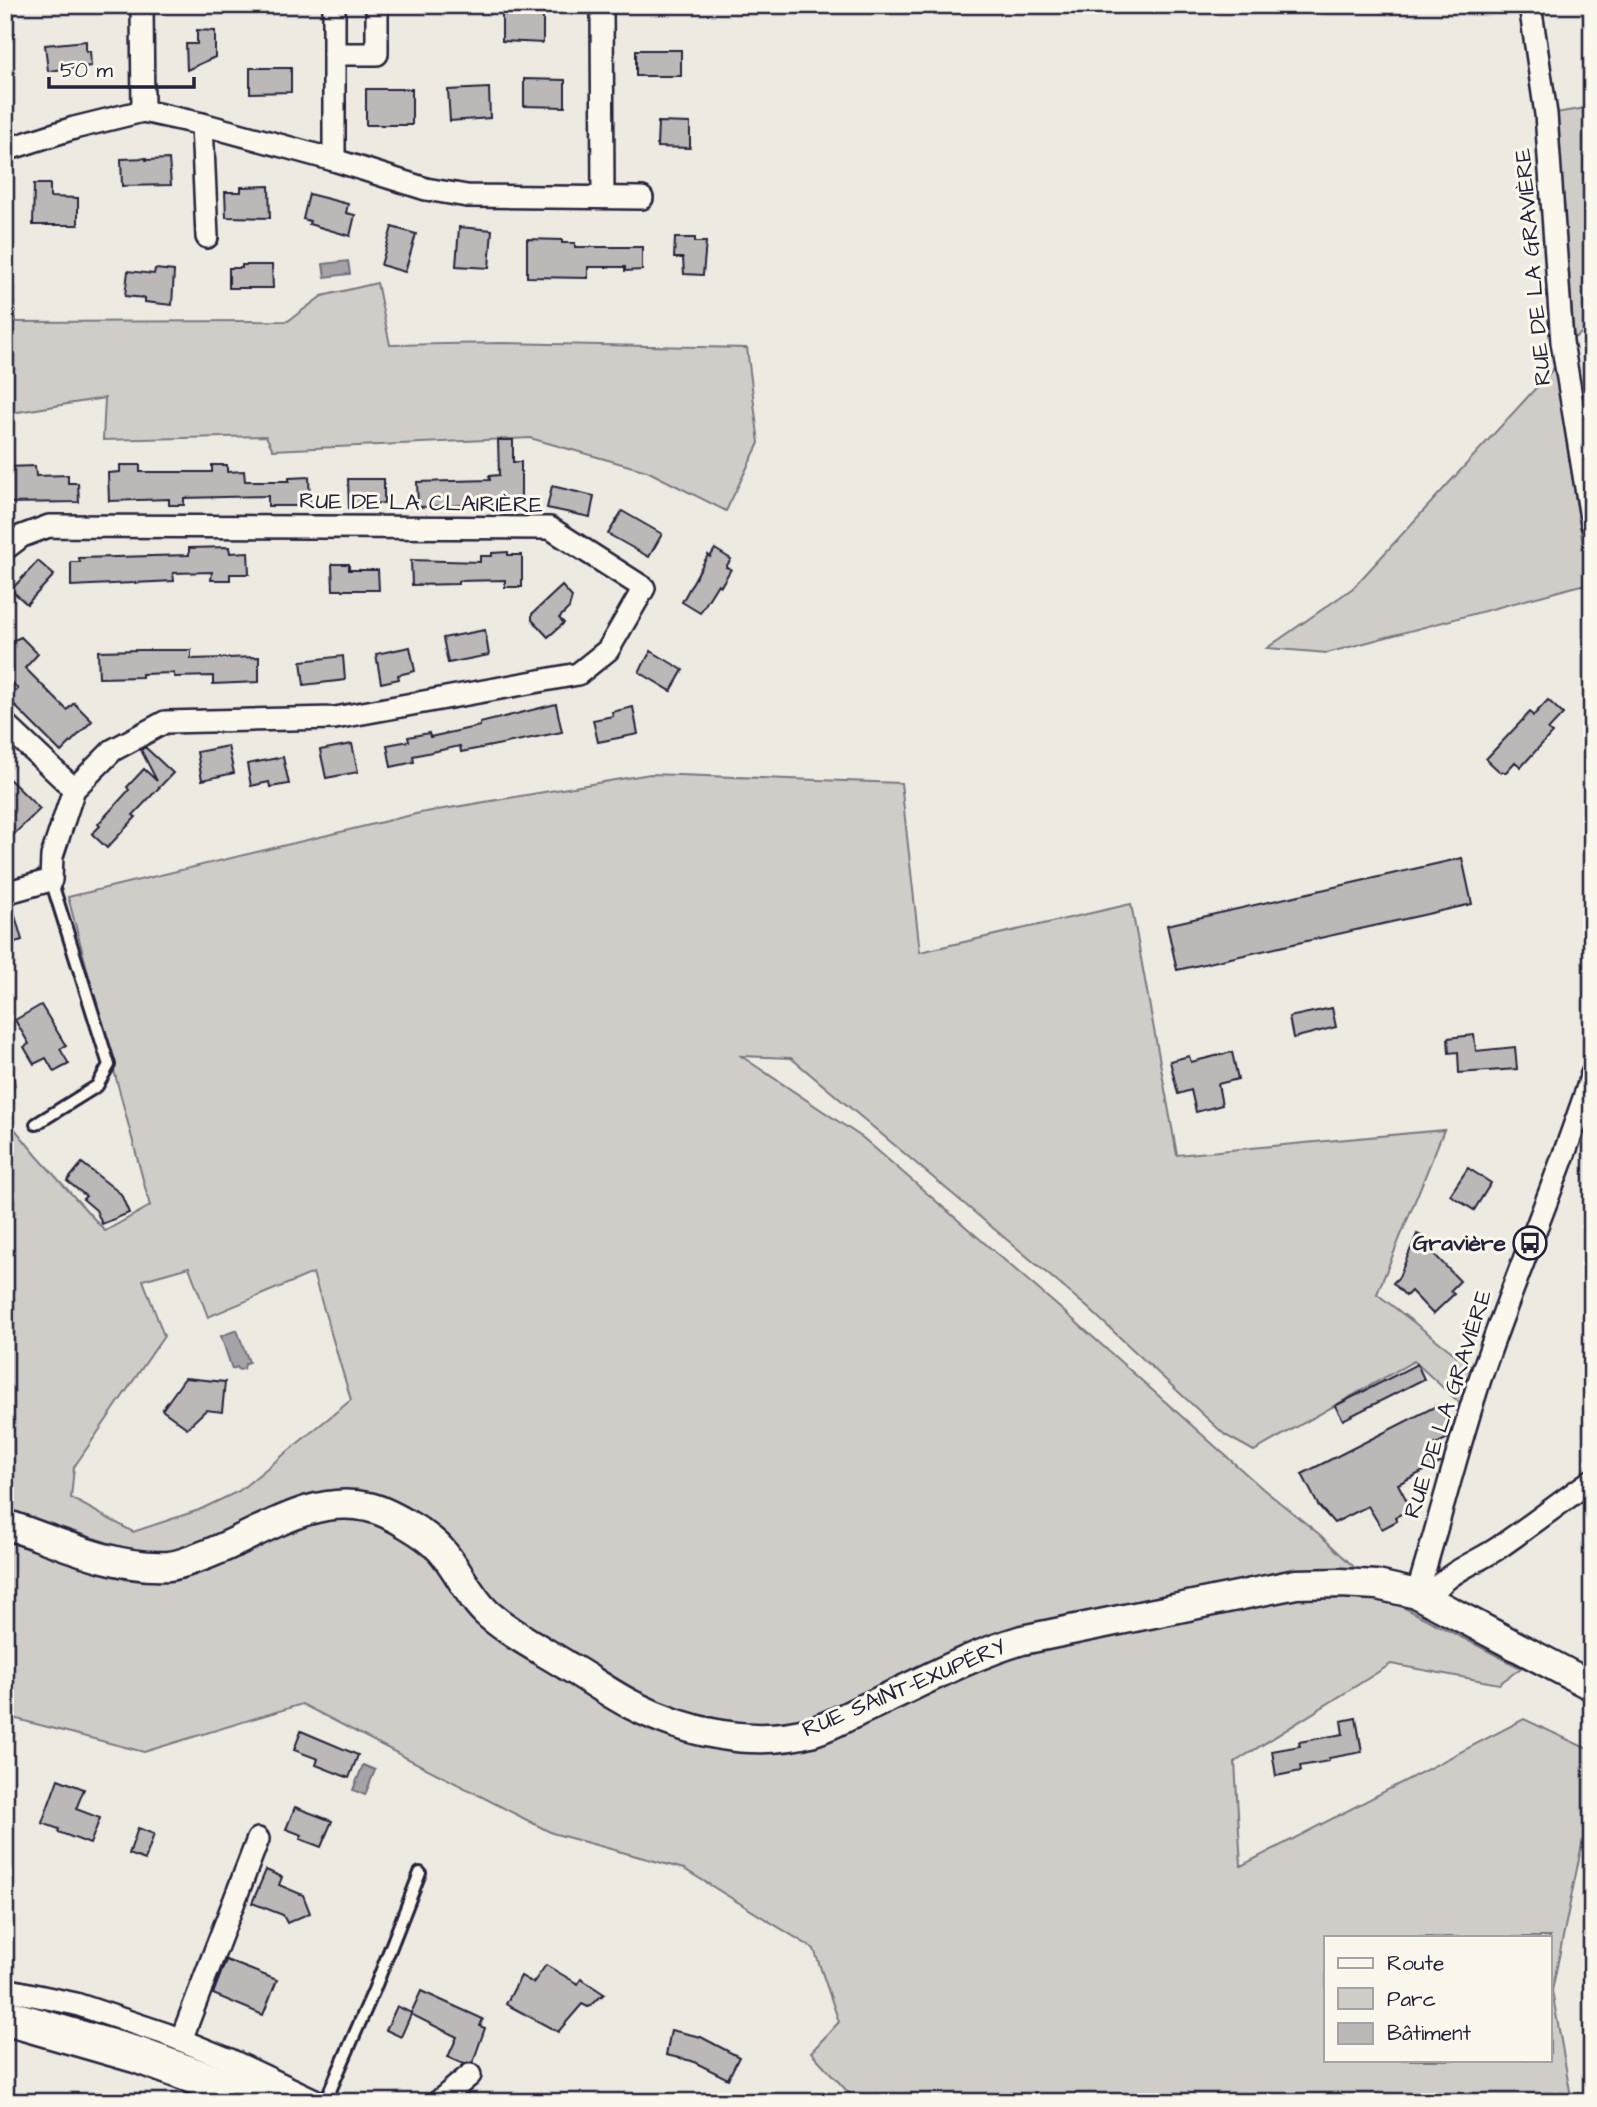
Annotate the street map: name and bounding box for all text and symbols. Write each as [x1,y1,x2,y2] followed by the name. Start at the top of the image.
[49,46,194,90] scale bar
[60,56,114,85] text: 50 m
[1507,147,1559,387] street label: RUE DE LA GRAVIÈRE
[299,485,543,521] street label: RUE DE LA CLAIRIÈRE
[1511,1224,1549,1262] bus stop icon: Gravière
[1413,1227,1507,1259] place label: Gravière
[1396,1285,1500,1522] street label: RUE DE LA GRAVIÈRE
[797,1631,1011,1745] street label: RUE SAINT-EXUPÉRY
[1324,1936,1552,2062] legend
[1387,1949,1444,1978] text: Route
[1387,1985,1436,2014] text: Parc
[1387,2019,1471,2048] text: Bâtiment

